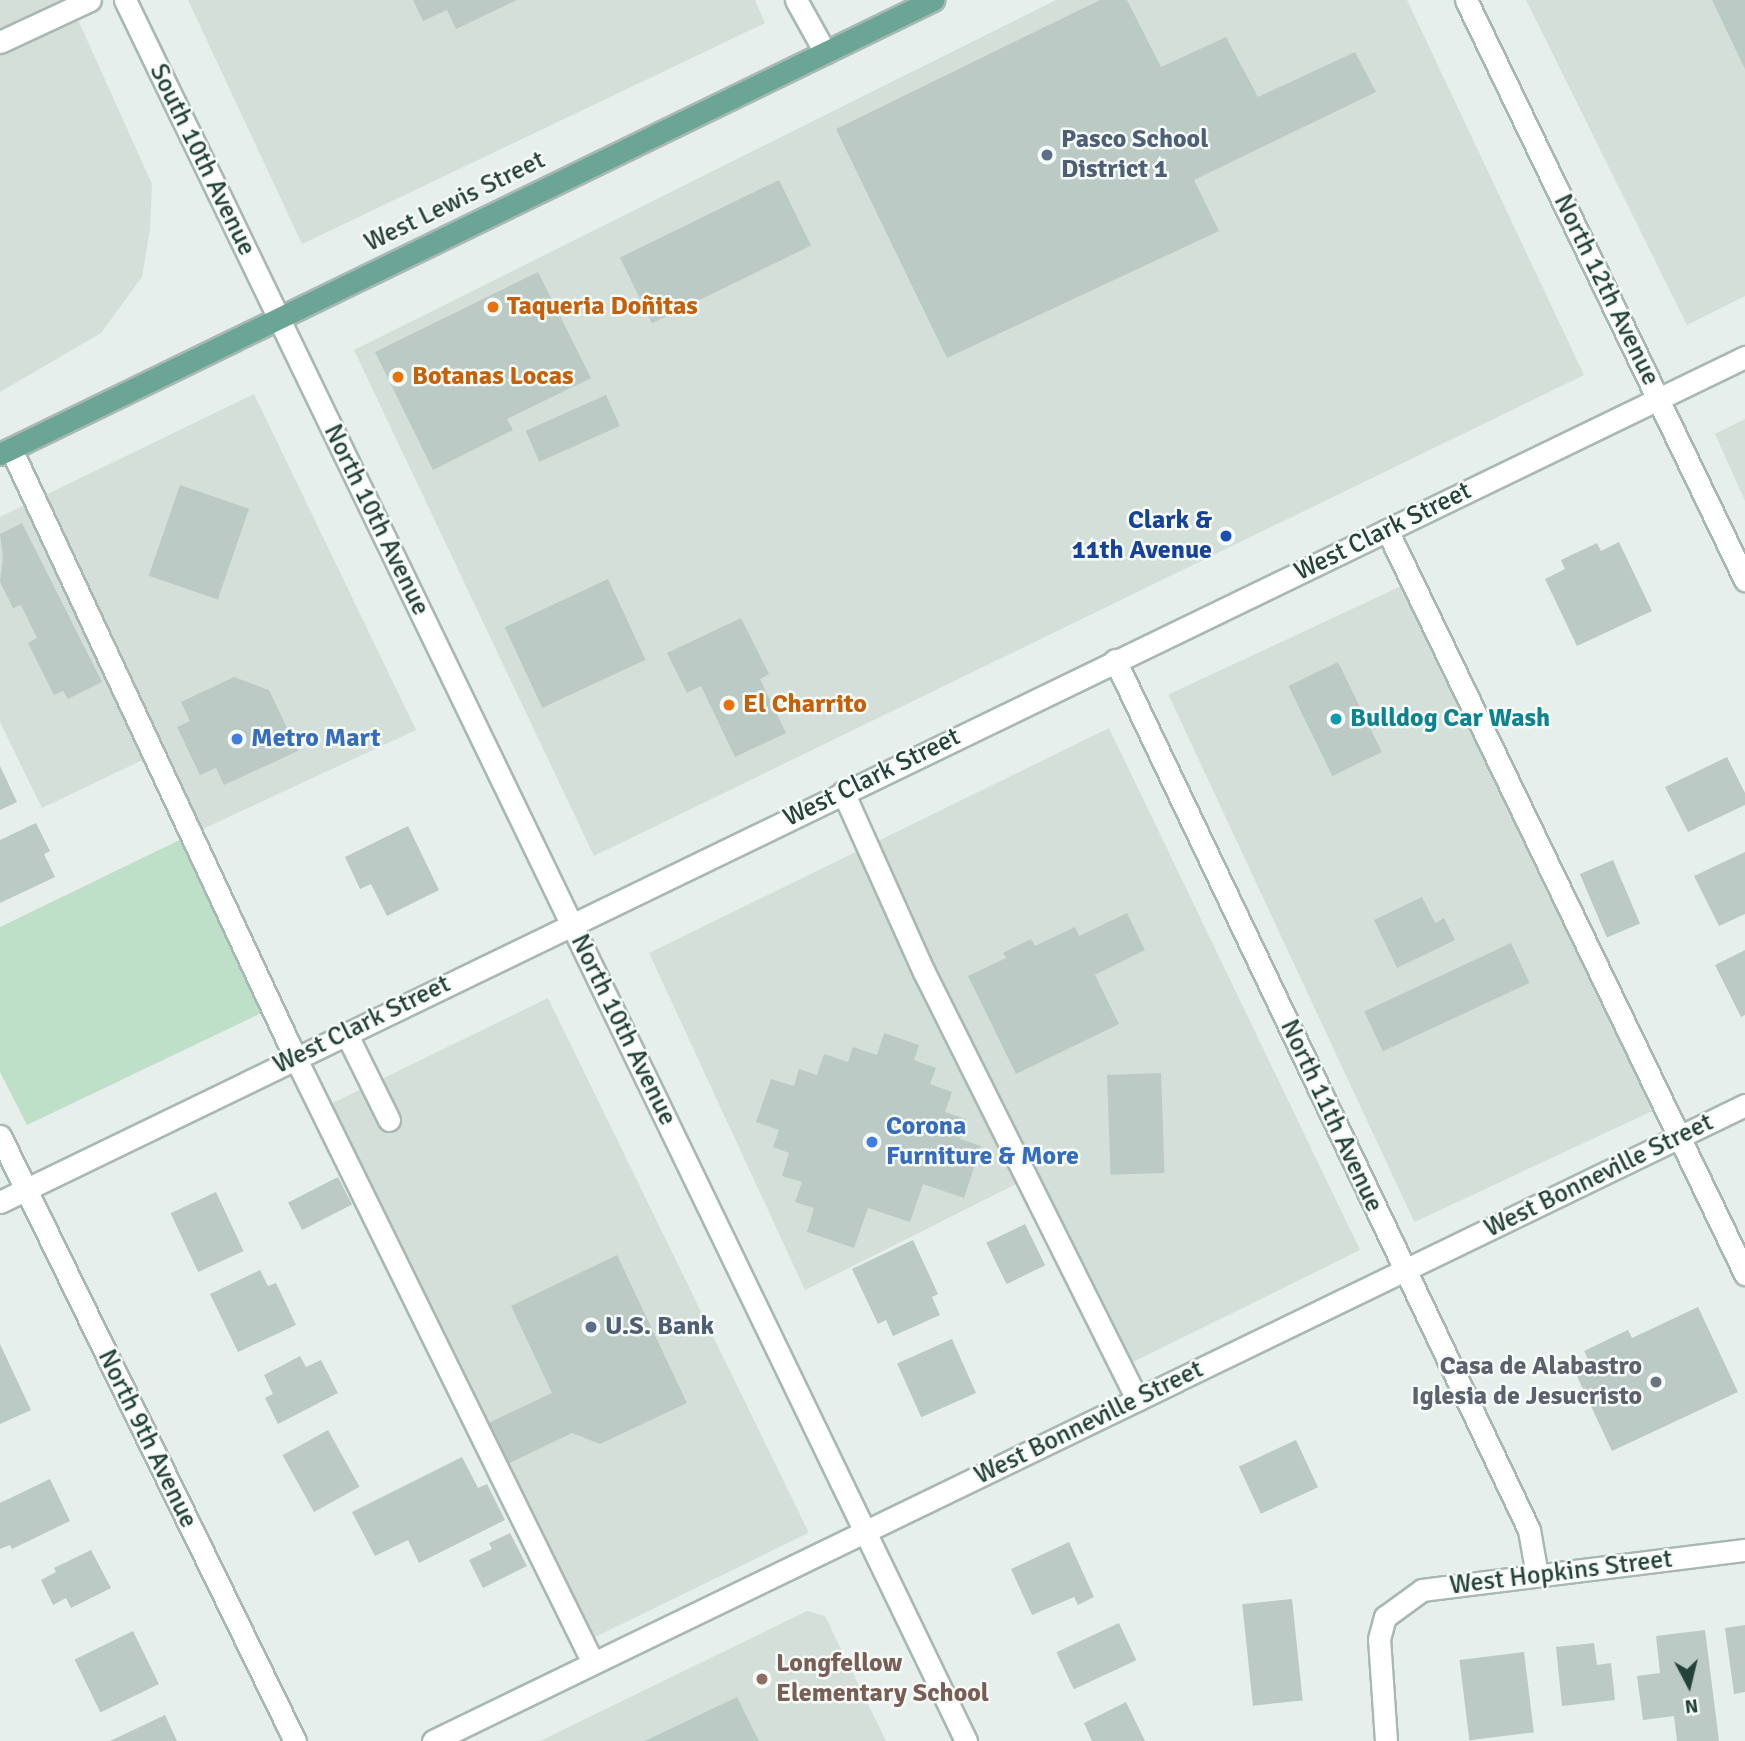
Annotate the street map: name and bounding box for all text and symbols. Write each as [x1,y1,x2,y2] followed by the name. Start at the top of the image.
[142,59,262,261] street label: South 10th Avenue
[1061,124,1208,186] place label: Pasco School District 1
[360,145,550,259] street label: West Lewis Street
[1039,147,1055,163] marker: Pasco School District 1
[1546,189,1666,391] street label: North 12th Avenue
[507,291,698,323] place label: Taqueria Doñitas
[485,299,501,315] marker: Taqueria Doñitas
[412,361,574,393] place label: Botanas Locas
[390,369,406,385] marker: Botanas Locas
[316,419,436,621] street label: North 10th Avenue
[1289,476,1477,588] street label: West Clark Street
[1072,505,1212,566] place label: Clark & 11th Avenue
[1218,528,1234,544] marker: Clark & 11th Avenue
[743,689,867,721] place label: El Charrito
[721,697,737,713] marker: El Charrito
[1350,703,1550,735] place label: Bulldog Car Wash
[1328,711,1344,727] marker: Bulldog Car Wash
[778,722,966,834] street label: West Clark Street
[251,723,381,755] place label: Metro Mart
[229,731,245,747] marker: Metro Mart
[563,929,683,1131] street label: North 10th Avenue
[268,969,456,1081] street label: West Clark Street
[1273,1015,1389,1217] street label: North 11th Avenue
[1480,1107,1718,1245] street label: West Bonneville Street
[886,1111,1079,1172] place label: Corona Furniture & More
[864,1134,880,1150] marker: Corona Furniture & More
[605,1311,714,1343] place label: U.S. Bank
[583,1319,599,1335] marker: U.S. Bank
[90,1345,204,1533] street label: North 9th Avenue
[1412,1351,1642,1412] place label: Casa de Alabastro Iglesia de Jesucristo
[970,1354,1208,1492] street label: West Bonneville Street
[1648,1374,1664,1390] marker: Casa de Alabastro Iglesia de Jesucristo
[1448,1544,1674,1602] street label: West Hopkins Street
[776,1648,989,1710] place label: Longfellow Elementary School
[1654,1650,1724,1720] north arrow
[754,1671,770,1687] marker: Longfellow Elementary School
[1684,1693,1700,1719] text: N

